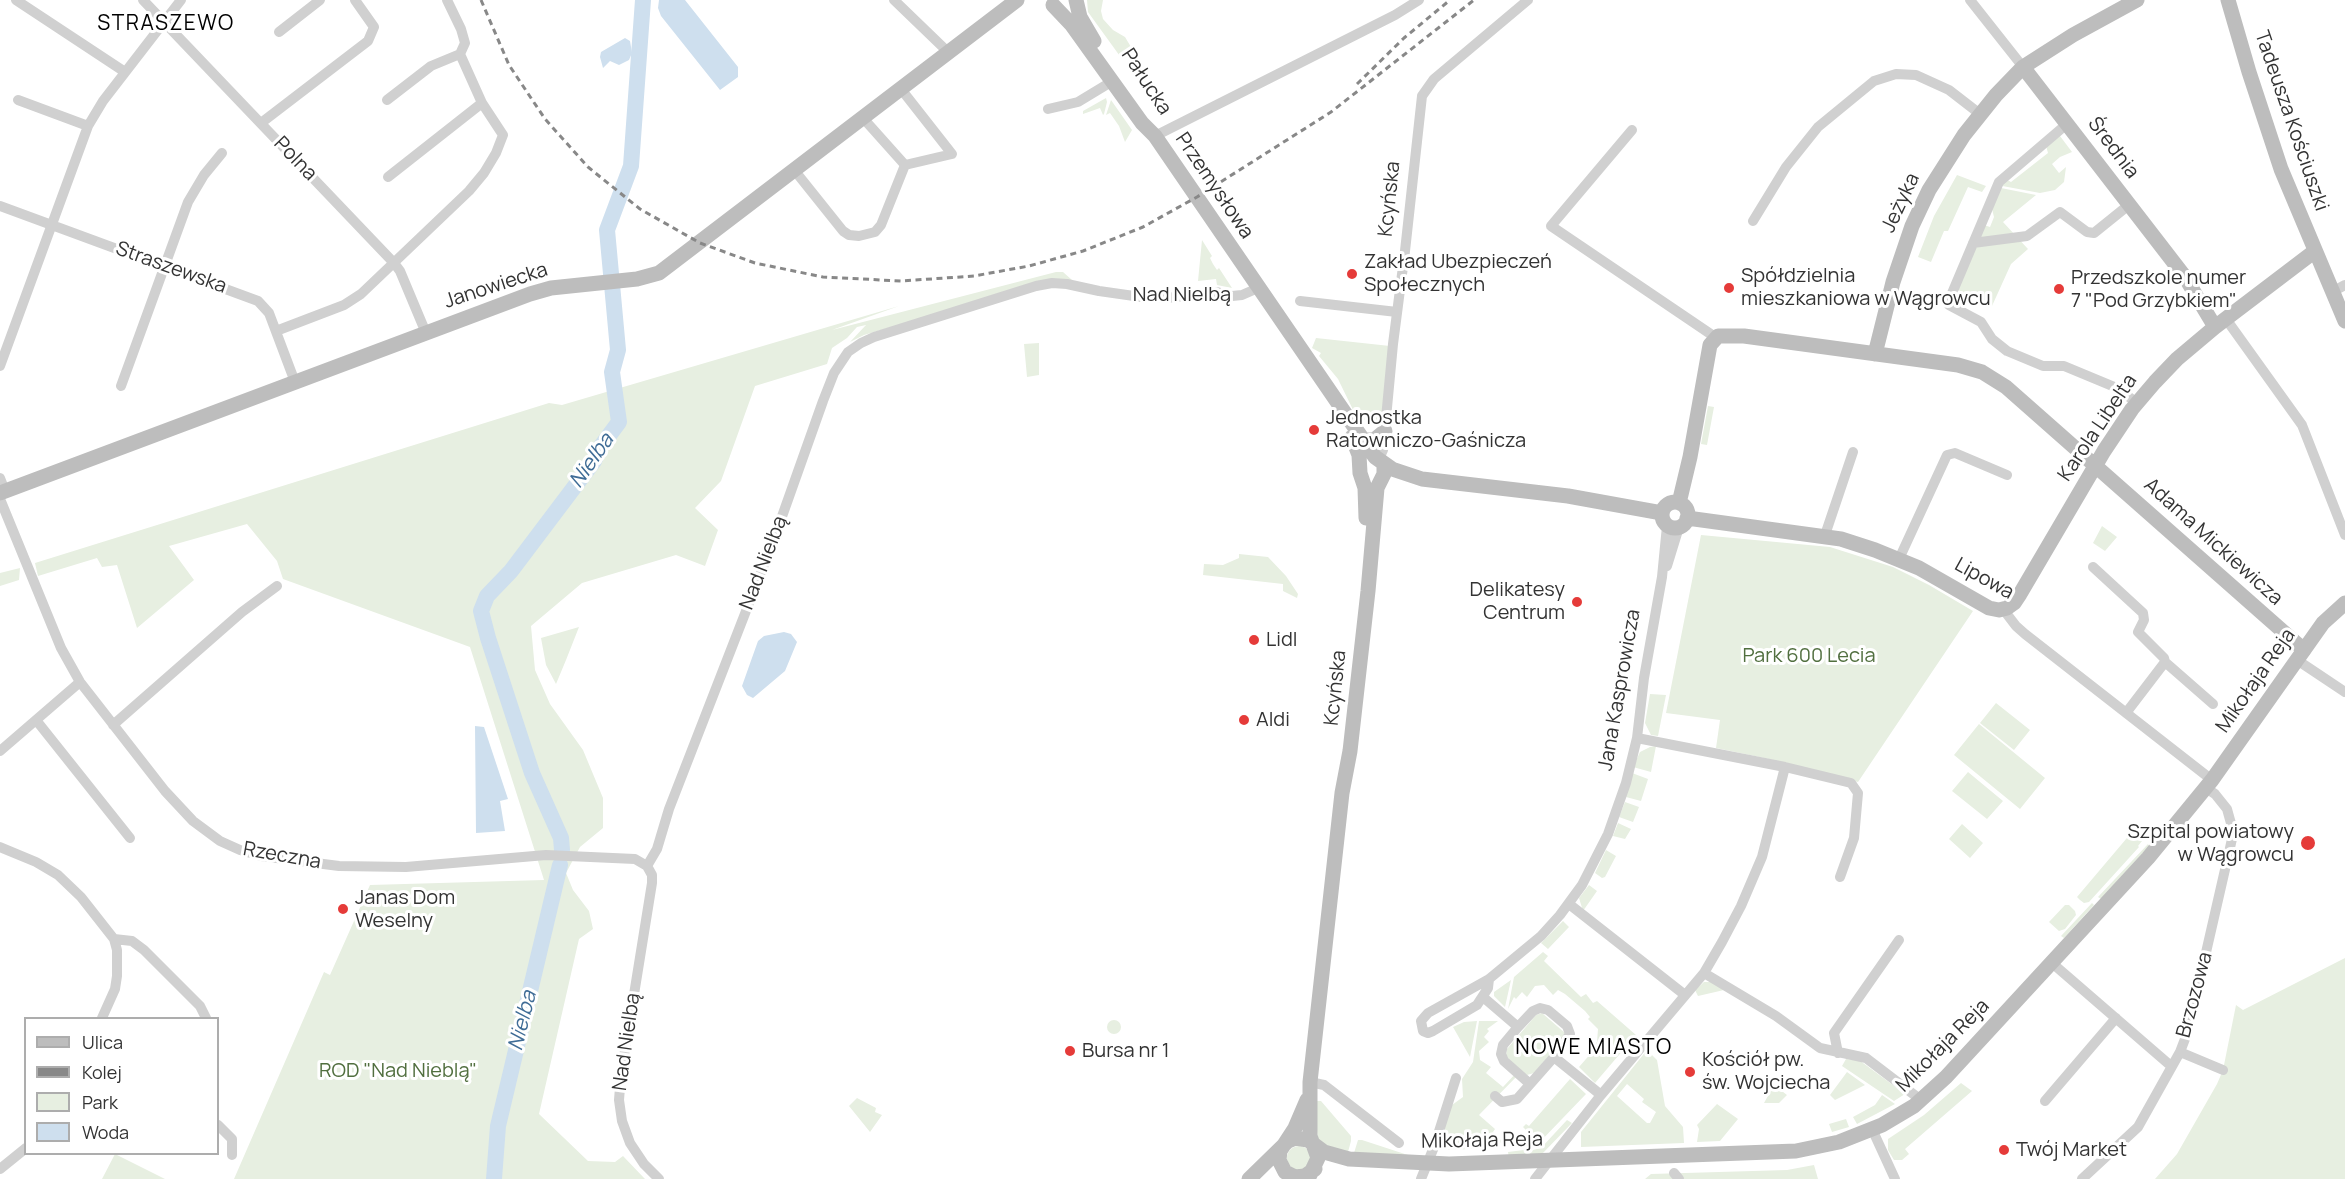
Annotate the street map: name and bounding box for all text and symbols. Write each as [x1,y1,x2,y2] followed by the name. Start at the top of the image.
[97,11,235,37] district label: STRASZEWO
[2249,28,2333,214] street label: Tadeusza Kościuszki
[1116,44,1176,120] street label: Pałucka
[2082,113,2144,183] street label: Średnia
[1170,129,1258,243] street label: Przemysłowa
[268,132,322,186] street label: Polna
[1374,160,1406,238] street label: Kcyńska
[1877,169,1925,237] street label: Jeżyka
[112,237,230,299] street label: Straszewska
[1364,250,1552,297] place label: Zakład Ubezpieczeń Społecznych
[441,258,551,314] street label: Janowiecka
[1741,264,1991,311] place label: Spółdzielnia mieszkaniowa w Wągrowcu
[2071,266,2246,313] place label: Przedszkole numer 7 "Pod Grzybkiem"
[1345,267,1359,281] marker: Zakład Ubezpieczeń Społecznych
[1722,281,1736,295] marker: Spółdzielnia mieszkaniowa w Wągrowcu
[2052,282,2066,296] marker: Przedszkole numer 7 "Pod Grzybkiem"
[1133,283,1231,307] street label: Nad Nielbą
[2053,370,2143,486] street label: Karola Libelta
[1326,406,1526,453] place label: Jednostka Ratowniczo-Gaśnicza
[1307,423,1321,437] marker: Jednostka Ratowniczo-Gaśnicza
[564,429,620,493] water label: Nielba
[2139,473,2287,611] street label: Adama Mickiewicza
[735,513,793,613] street label: Nad Nielbą
[1950,553,2018,605] street label: Lipowa
[1470,578,1565,625] place label: Delikatesy Centrum
[1570,595,1584,609] marker: Delikatesy Centrum
[1594,607,1646,773] street label: Jana Kasprowicza
[2211,624,2301,738] street label: Mikołaja Reja
[1266,628,1297,652] place label: Lidl
[1247,633,1261,647] marker: Lidl
[1742,644,1876,668] park label: Park 600 Lecia
[1320,649,1352,727] street label: Kcyńska
[1256,708,1290,732] place label: Aldi
[1237,713,1251,727] marker: Aldi
[2128,820,2294,867] place label: Szpital powiatowy w Wągrowcu
[2299,834,2317,852] marker: Szpital powiatowy w Wągrowcu
[241,837,323,875] street label: Rzeczna
[355,886,455,933] place label: Janas Dom Weselny
[336,902,350,916] marker: Janas Dom Weselny
[2172,950,2218,1040] street label: Brzozowa
[503,989,543,1053] water label: Nielba
[608,992,646,1092] street label: Nad Nielbą
[1891,994,1995,1098] street label: Mikołaja Reja
[24,1017,219,1155] legend
[82,1030,123,1054] text: Ulica
[1515,1035,1673,1061] district label: NOWE MIASTO
[1082,1039,1169,1063] place label: Bursa nr 1
[1063,1044,1077,1058] marker: Bursa nr 1
[1702,1048,1830,1095] place label: Kościół pw. św. Wojciecha
[319,1059,477,1083] park label: ROD "Nad Nieblą"
[82,1060,122,1084] text: Kolej
[1683,1065,1697,1079] marker: Kościół pw. św. Wojciecha
[82,1090,118,1114] text: Park
[82,1120,129,1144] text: Woda
[1421,1128,1543,1154] street label: Mikołaja Reja
[2016,1138,2127,1162] place label: Twój Market
[1997,1143,2011,1157] marker: Twój Market

